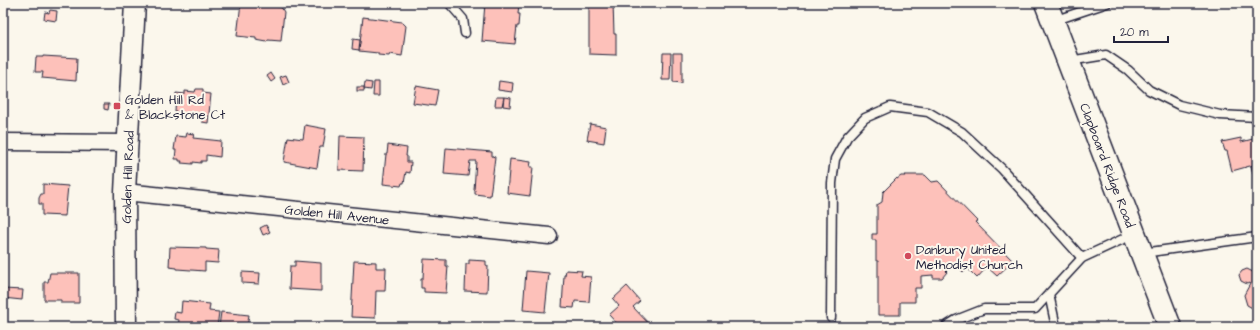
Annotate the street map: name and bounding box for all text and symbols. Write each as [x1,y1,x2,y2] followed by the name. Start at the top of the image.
[1114,18,1168,44] scale bar
[1120,24,1149,41] text: 20 m
[125,91,226,124] place label: Golden Hill Rd & Blackstone Ct
[1074,100,1139,231] street label: Clapboard Ridge Road
[112,101,122,111] marker: Golden Hill Rd & Blackstone Ct
[117,130,139,224] street label: Golden Hill Road
[284,201,390,229] street label: Golden Hill Avenue
[916,241,1023,274] place label: Danbury United Methodist Church
[903,251,913,261] marker: Danbury United Methodist Church

